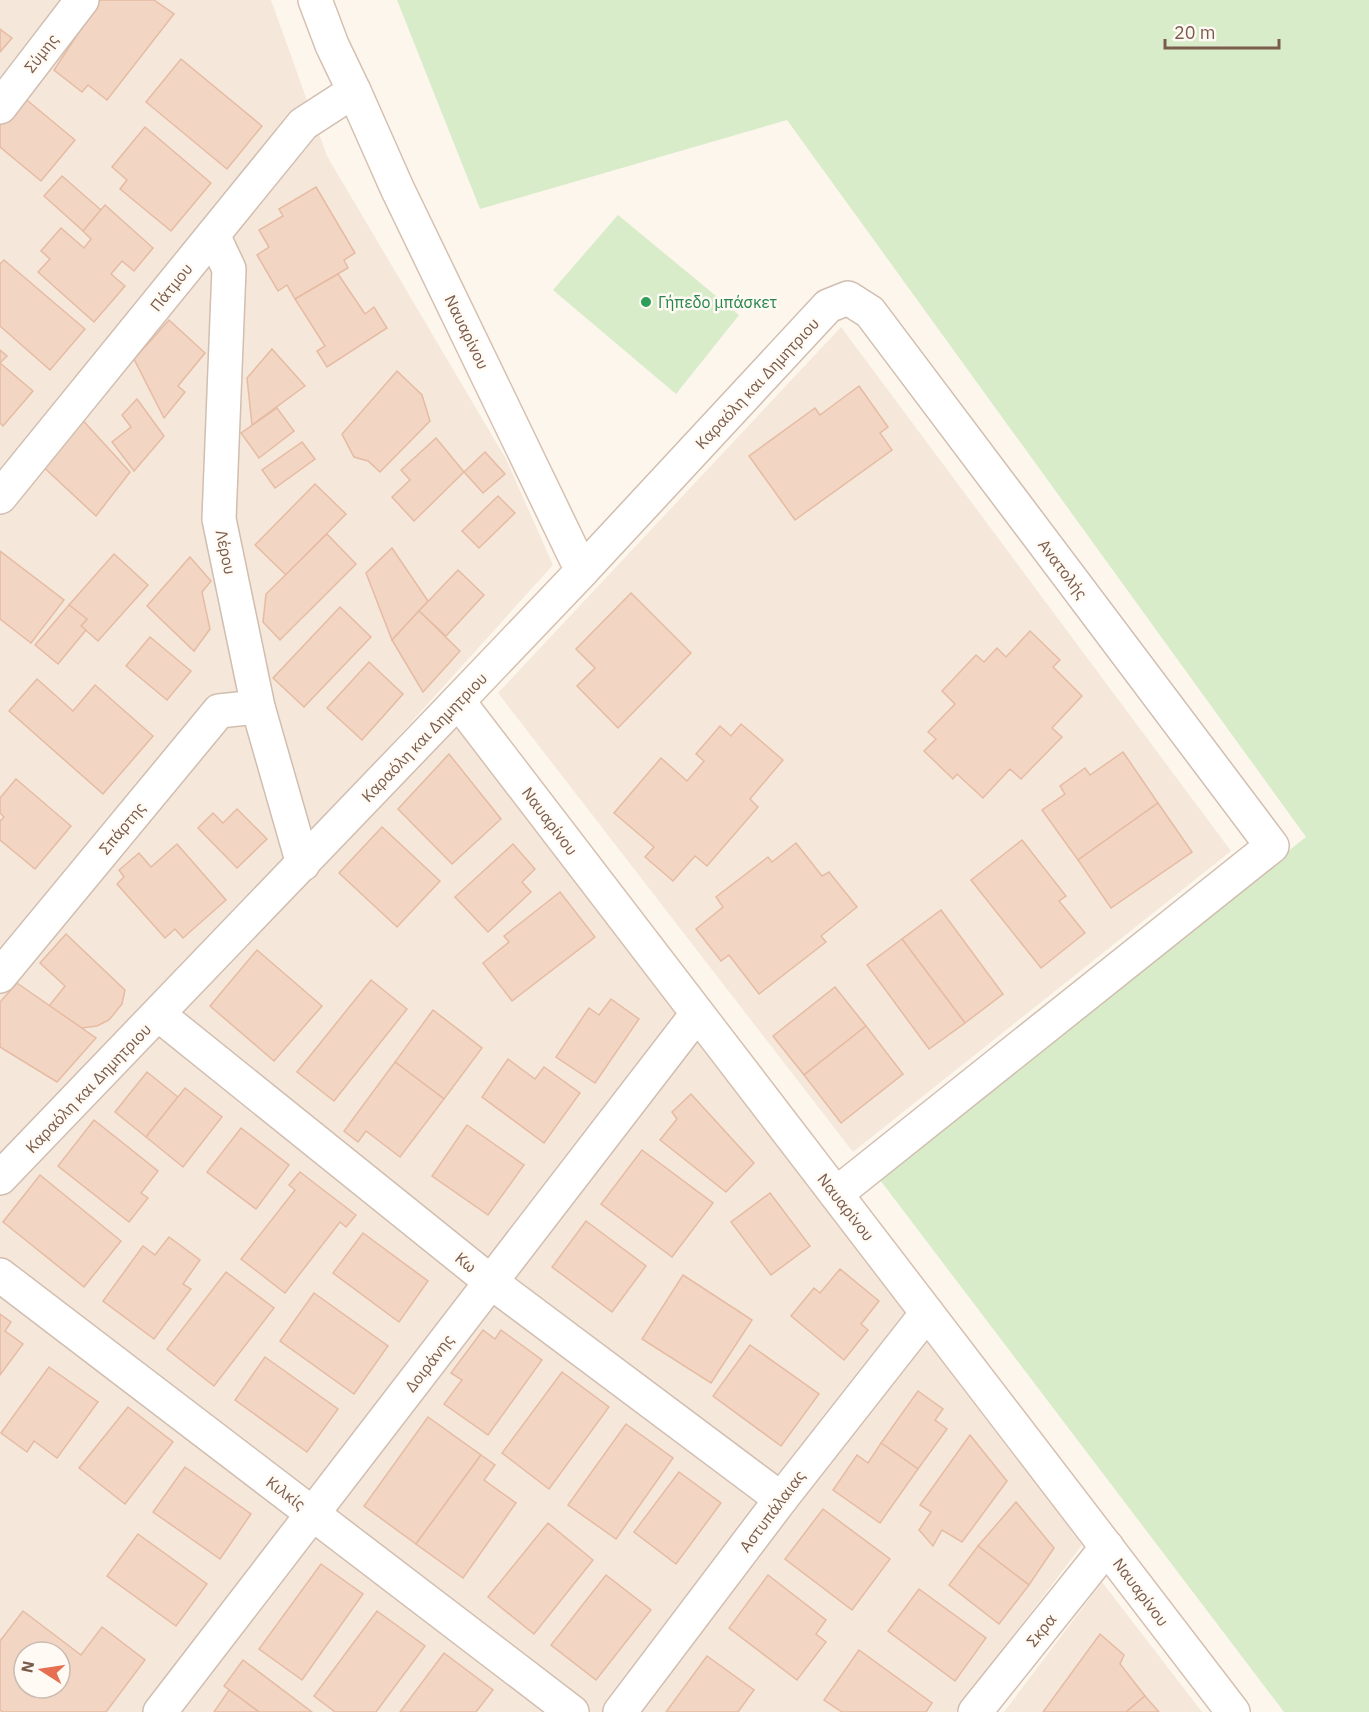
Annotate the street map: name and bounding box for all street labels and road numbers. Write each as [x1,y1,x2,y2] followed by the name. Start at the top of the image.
[20,29,63,76] street label: Σύμης
[146,259,196,315] street label: Πάτμου
[440,291,494,373] street label: Ναυαρίνου
[691,313,823,453] street label: Καραόλη και Δημητριου
[212,528,240,576] street label: Λέρου
[1034,535,1092,603] street label: Ανατολής
[357,668,491,806] street label: Καραόλη και Δημητριου
[518,783,582,859] street label: Ναυαρίνου
[94,798,150,858] street label: Σπάρτης
[21,1019,155,1157] street label: Καραόλη και Δημητριου
[813,1169,879,1245] street label: Ναυαρίνου
[451,1247,481,1277] street label: Κω
[400,1330,458,1396] street label: Δοιράνης
[735,1466,809,1556] street label: Αστυπάλαιας
[262,1472,310,1514] street label: Κιλκίς
[1109,1554,1173,1630] street label: Ναυαρίνου
[1022,1610,1060,1650] street label: Σκρα

